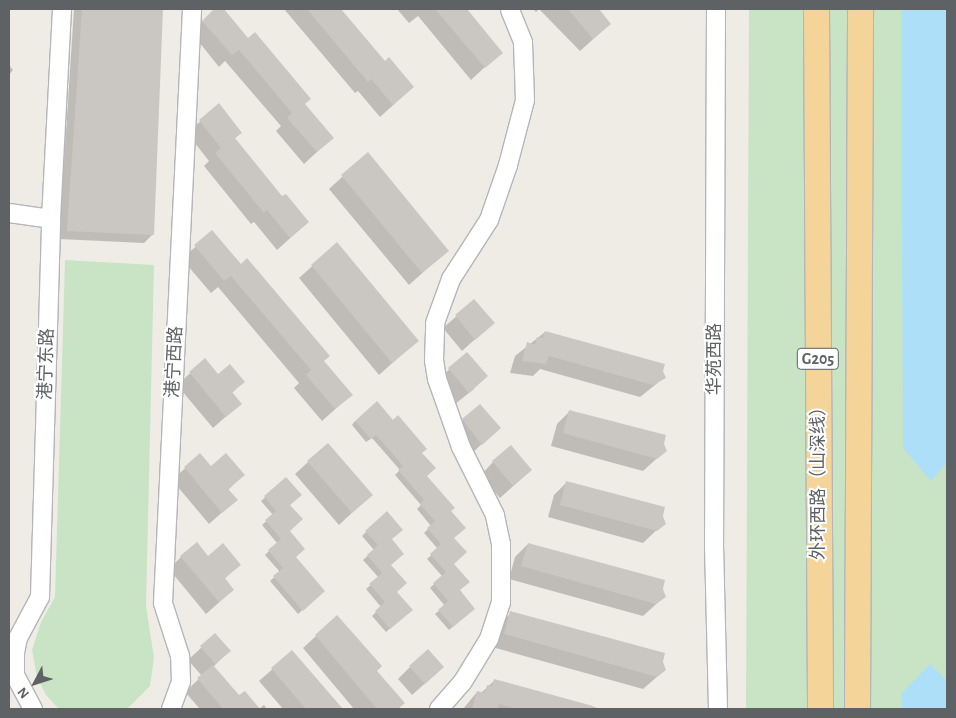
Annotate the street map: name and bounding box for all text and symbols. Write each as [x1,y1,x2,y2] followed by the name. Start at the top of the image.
[704,323,726,395] street label: 华苑西路
[162,325,188,399] street label: 港宁西路
[35,328,59,400] street label: 港宁东路
[797,346,839,372] road number: G205
[808,398,830,560] street label: 外环西路（山深线）
[10,658,60,708] north arrow
[15,684,32,701] text: N

